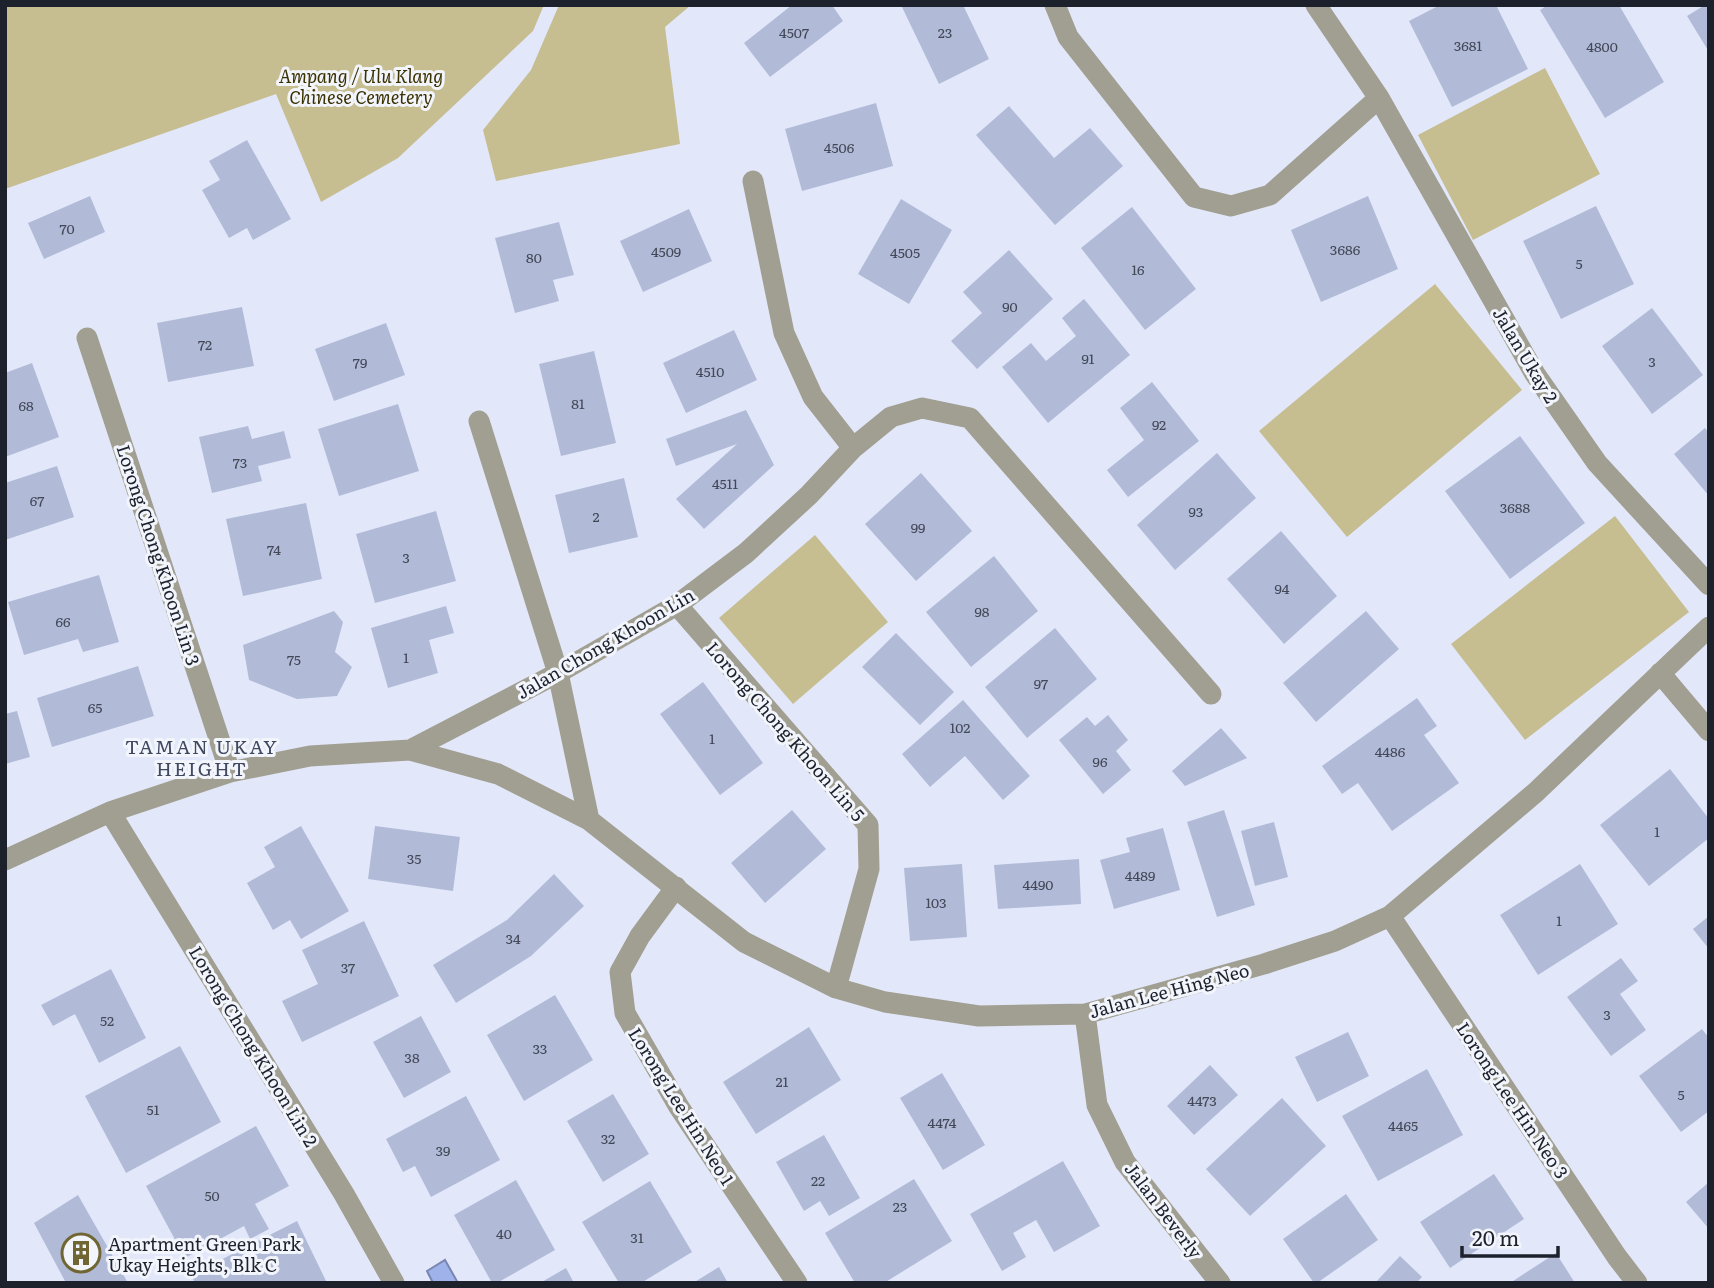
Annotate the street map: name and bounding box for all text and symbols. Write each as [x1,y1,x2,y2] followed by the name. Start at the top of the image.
[779,22,809,42] house number: 4507
[938,22,952,42] house number: 23
[1454,35,1483,55] house number: 3681
[1586,36,1618,56] house number: 4800
[279,62,443,110] park label: Ampang / Ulu Klang Chinese Cemetery
[824,137,855,157] house number: 4506
[59,218,75,238] house number: 70
[1330,239,1361,259] house number: 3686
[651,241,681,261] house number: 4509
[890,242,920,262] house number: 4505
[526,247,542,267] house number: 80
[1575,253,1583,273] house number: 5
[1131,259,1145,279] house number: 16
[1002,296,1018,316] house number: 90
[1487,302,1565,408] street label: Jalan Ukay 2
[198,334,212,354] house number: 72
[1081,348,1095,368] house number: 91
[1648,351,1656,371] house number: 3
[353,352,367,372] house number: 79
[696,361,724,381] house number: 4510
[571,393,585,413] house number: 81
[18,395,34,415] house number: 68
[1152,414,1166,434] house number: 92
[111,441,207,669] street label: Lorong Chong Khoon Lin 3
[233,452,247,472] house number: 73
[712,473,738,493] house number: 4511
[30,490,44,510] house number: 67
[1500,497,1531,517] house number: 3688
[1189,501,1203,521] house number: 93
[592,506,600,526] house number: 2
[911,517,925,537] house number: 99
[267,539,281,559] house number: 74
[402,547,410,567] house number: 3
[1274,578,1290,598] house number: 94
[511,581,699,705] street label: Jalan Chong Khoon Lin
[974,601,990,621] house number: 98
[55,611,71,631] house number: 66
[700,635,872,827] street label: Lorong Chong Khoon Lin 5
[403,647,409,667] house number: 1
[287,649,301,669] house number: 75
[1034,673,1048,693] house number: 97
[88,697,102,717] house number: 65
[950,717,970,737] house number: 102
[709,728,715,748] house number: 1
[125,732,279,782] district label: TAMAN UKAY HEIGHT
[1375,741,1406,761] house number: 4486
[1093,751,1108,771] house number: 96
[1654,821,1660,841] house number: 1
[407,848,421,868] house number: 35
[1125,865,1155,885] house number: 4489
[1023,874,1053,894] house number: 4490
[925,892,947,912] house number: 103
[1556,910,1562,930] house number: 1
[505,928,521,948] house number: 34
[183,940,325,1152] street label: Lorong Chong Khoon Lin 2
[1086,956,1252,1024] street label: Jalan Lee Hing Neo
[341,957,355,977] house number: 37
[1603,1004,1611,1024] house number: 3
[100,1010,114,1030] house number: 52
[1450,1016,1576,1184] street label: Lorong Lee Hin Neo 3
[622,1022,742,1190] street label: Lorong Lee Hin Neo 1
[533,1038,547,1058] house number: 33
[404,1047,420,1067] house number: 38
[776,1071,789,1091] house number: 21
[1677,1084,1685,1104] house number: 5
[1187,1090,1217,1110] house number: 4473
[147,1099,160,1119] house number: 51
[928,1112,957,1132] house number: 4474
[1388,1115,1418,1135] house number: 4465
[601,1128,615,1148] house number: 32
[436,1140,450,1160] house number: 39
[1119,1156,1210,1264] street label: Jalan Beverly
[811,1170,825,1190] house number: 22
[204,1185,220,1205] house number: 50
[893,1196,907,1216] house number: 23
[1462,1214,1558,1258] scale bar
[1472,1221,1519,1252] text: 20 m
[496,1223,512,1243] house number: 40
[630,1227,644,1247] house number: 31
[108,1230,302,1278] place label: Apartment Green Park Ukay Heights, Blk C
[60,1232,102,1274] building icon: Apartment Green Park Ukay Heights, Blk C

